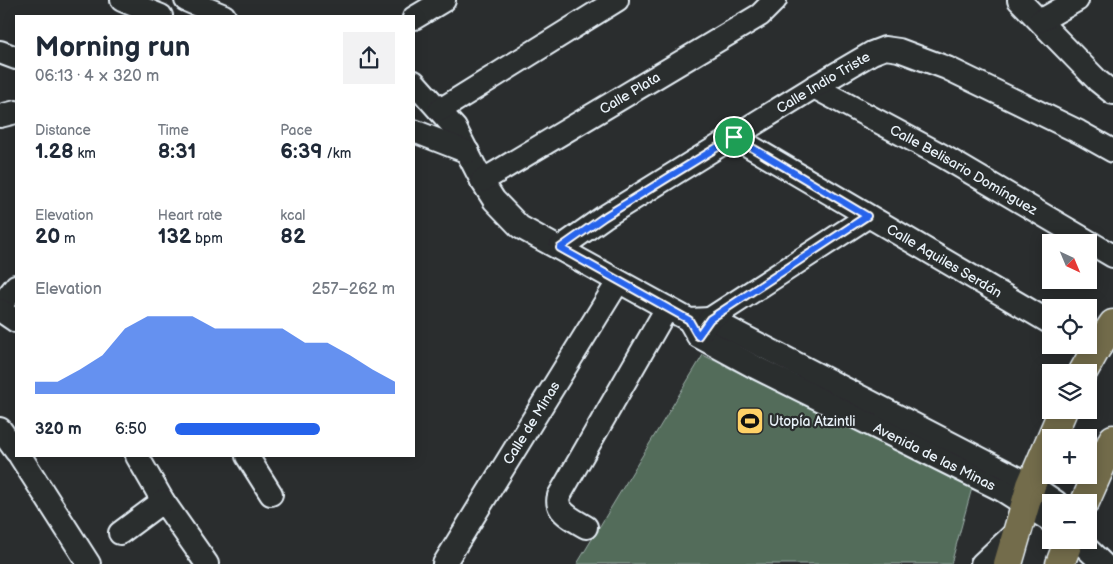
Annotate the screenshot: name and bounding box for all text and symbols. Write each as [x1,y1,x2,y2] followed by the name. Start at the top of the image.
[35,31,190,64] text: Morning run
[343,32,395,84] button: share
[773,48,873,117] street label: Calle Indio Triste
[35,67,159,86] text: 06:13 · 4 × 320 m
[596,69,663,118] street label: Calle Plata
[713,116,755,158] pin
[887,121,1041,219] street label: Calle Belisario Domínguez
[35,122,91,139] text: Distance
[158,122,189,139] text: Time
[280,122,312,139] text: Pace
[720,123,748,151] icon: arrive
[35,139,74,164] text: 1.28
[158,139,196,164] text: 8:31
[280,139,323,164] text: 6:39
[74,145,96,162] text: km
[323,145,351,162] text: /km
[35,207,93,224] text: Elevation
[158,207,222,224] text: Heart rate
[280,207,305,224] text: kcal
[883,220,1005,301] street label: Calle Aquiles Serdán
[35,224,60,249] text: 20
[158,224,191,249] text: 132
[280,224,306,249] text: 82
[60,230,76,247] text: m
[191,230,223,247] text: bpm
[1042,234,1098,289] north arrow
[1042,234,1097,549] map controls
[35,280,102,299] text: Elevation
[312,280,395,299] text: 257–262 m
[1042,299,1097,354] button: locate
[1042,364,1097,419] button: layers
[500,378,564,468] street label: Calle de Minas
[735,406,765,436] sports icon: Utopía Atzintli
[769,413,856,430] place label: Utopía Atzintli
[871,419,998,494] street label: Avenida de las Minas
[35,420,82,439] text: 320 m
[115,420,147,439] text: 6:50
[1042,429,1097,484] button: +
[1042,494,1097,549] button: −

